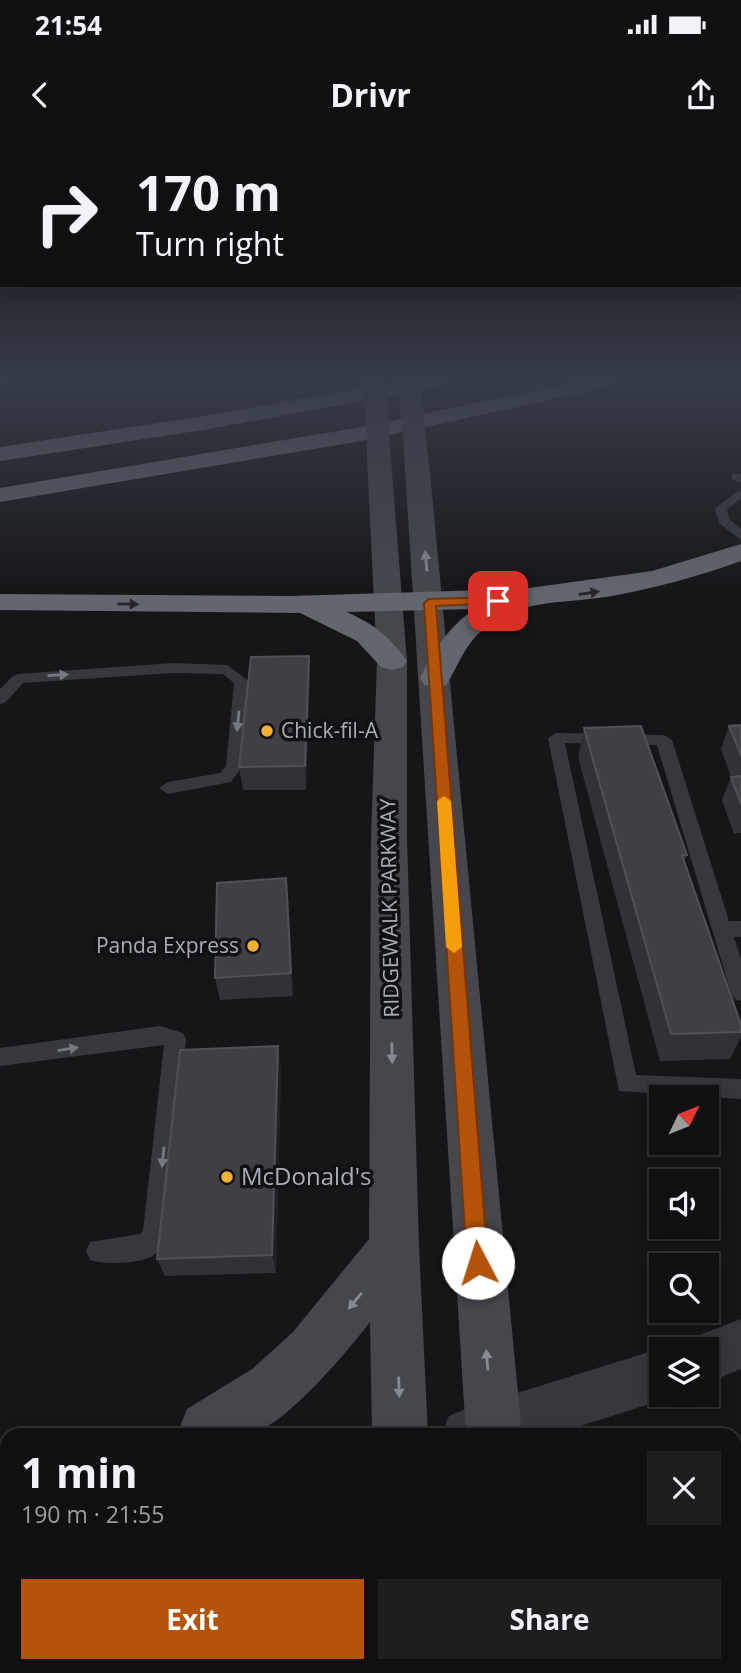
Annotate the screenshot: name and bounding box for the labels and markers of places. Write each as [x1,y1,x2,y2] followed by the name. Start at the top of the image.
[468,571,528,631] pin
[281,716,379,744] place label: Chick-fil-A
[259,723,275,739] marker: Chick-fil-A
[96,931,239,959] place label: Panda Express
[245,938,261,954] marker: Panda Express
[241,1159,371,1192] place label: McDonald's
[219,1169,235,1185] marker: McDonald's

